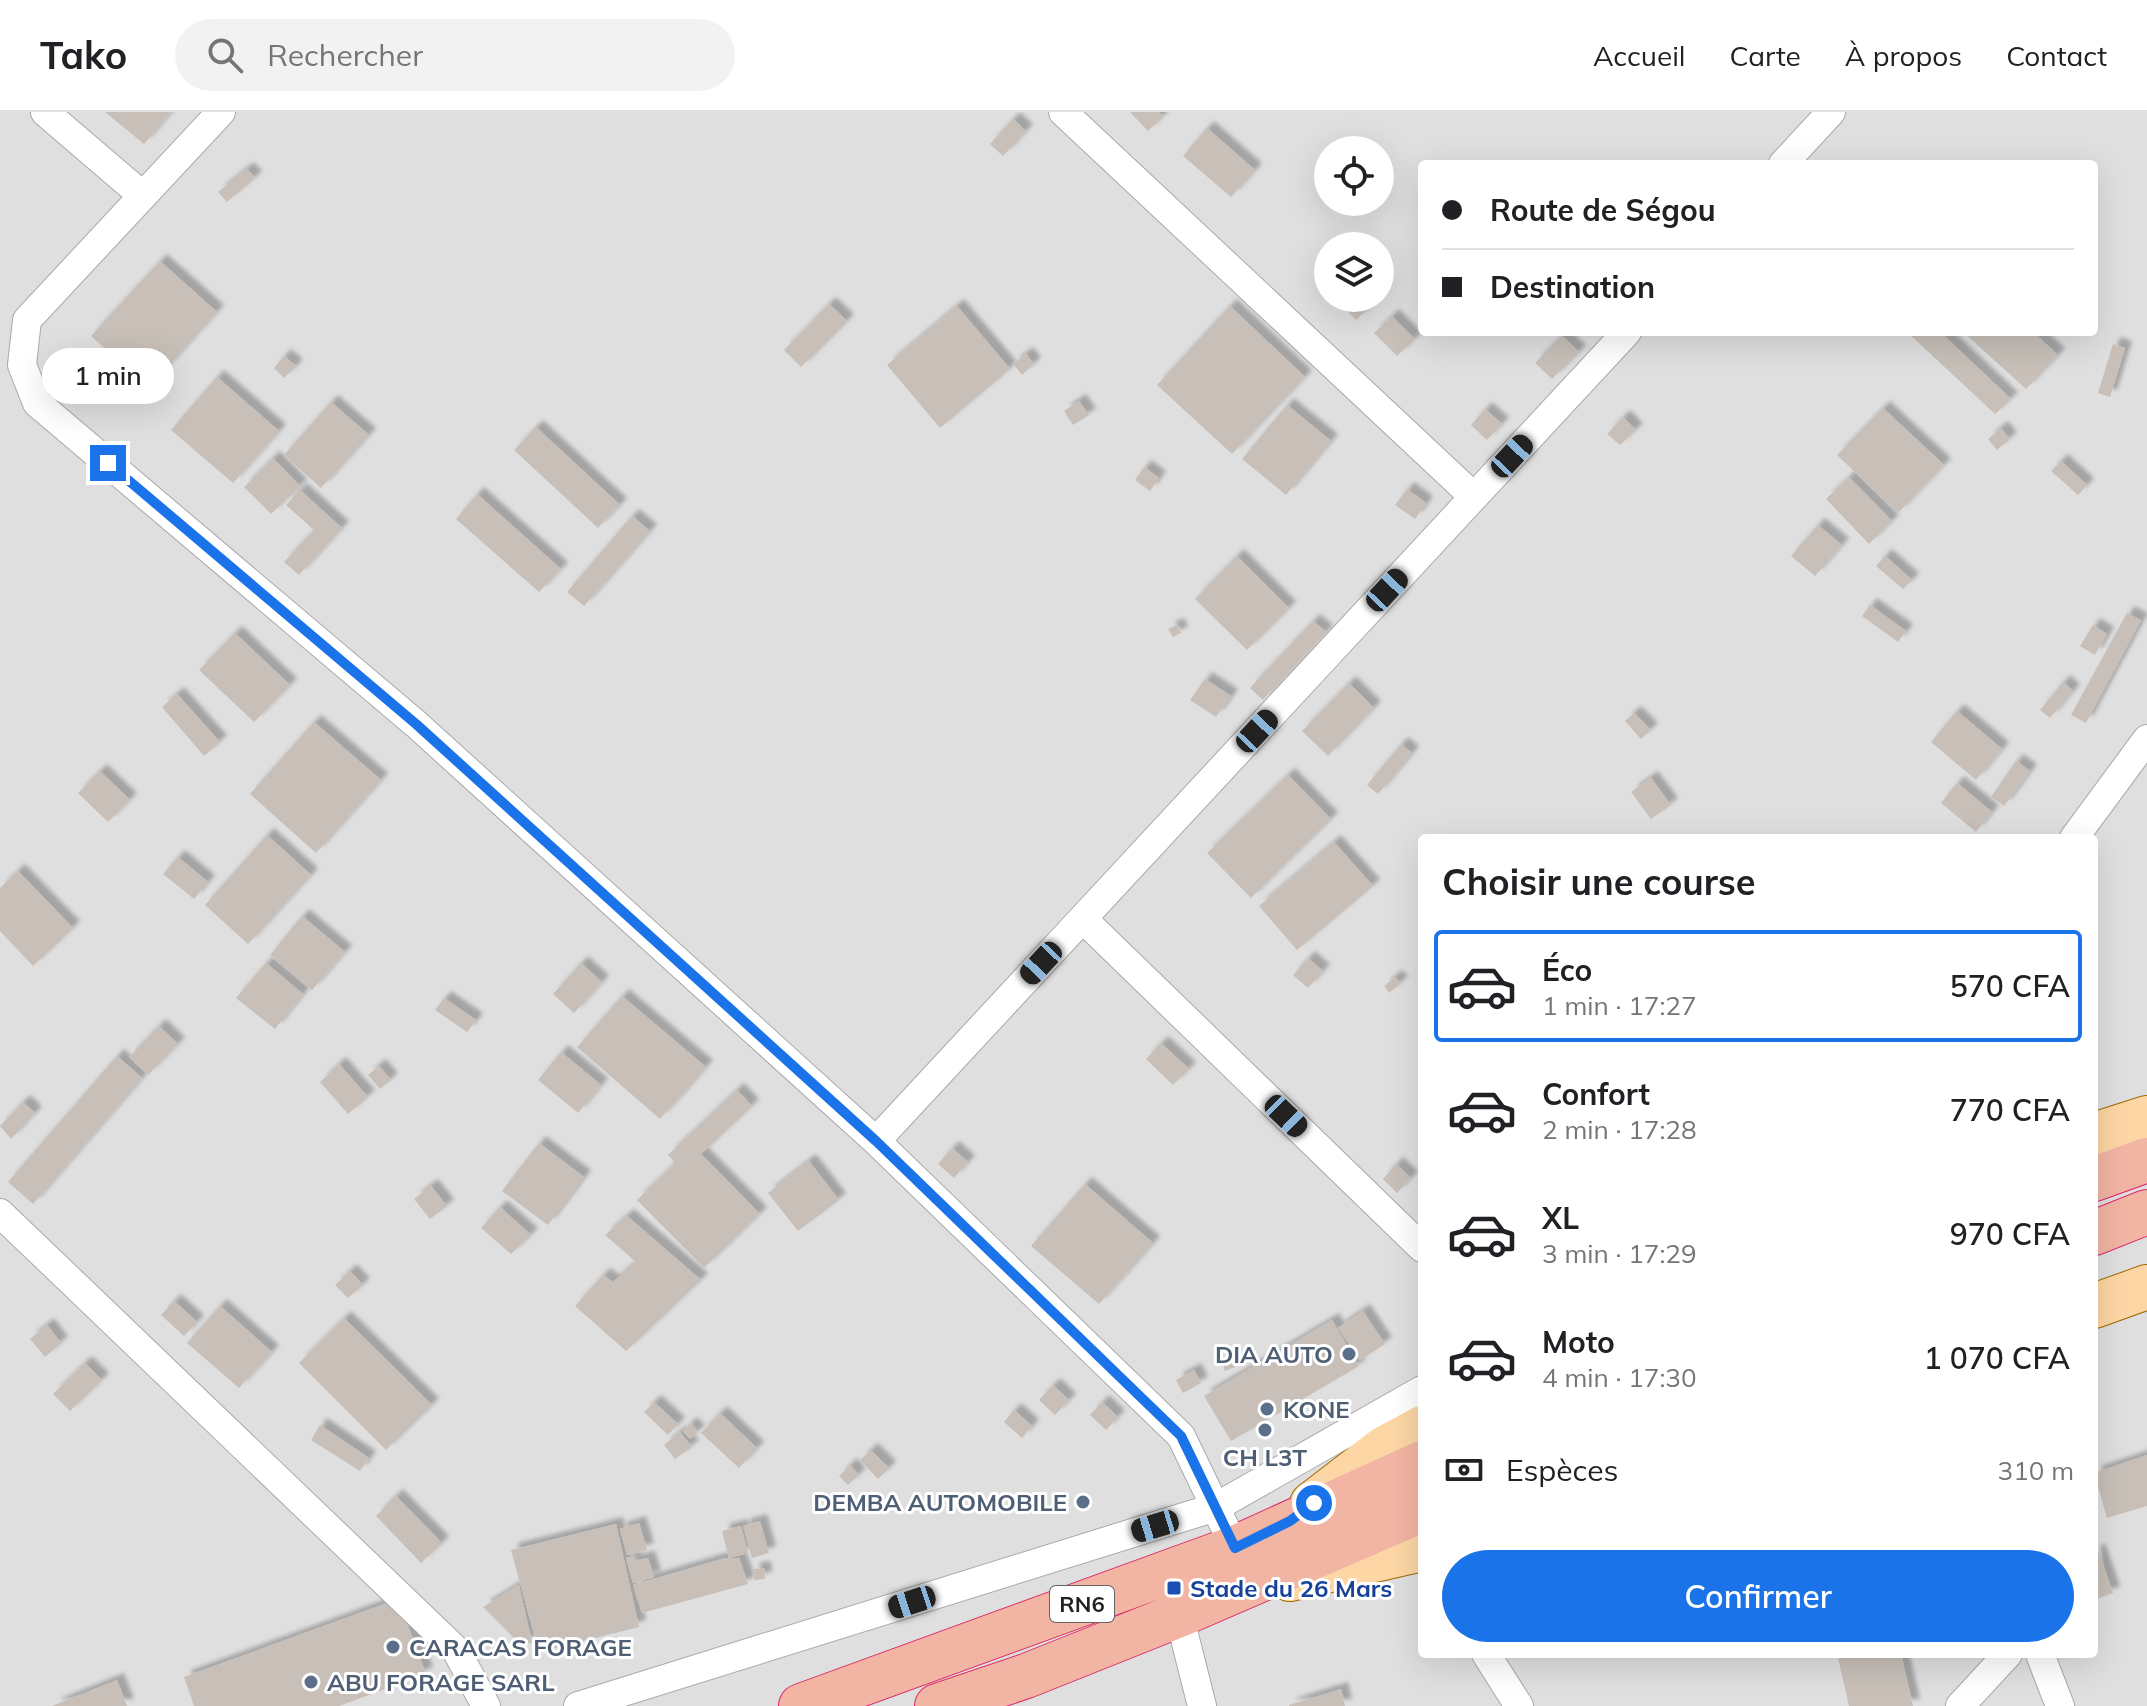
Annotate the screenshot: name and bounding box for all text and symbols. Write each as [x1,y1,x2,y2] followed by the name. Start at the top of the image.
[175,19,735,91] search box
[40,31,127,79] text: Tako
[203,33,247,77] icon: search
[267,36,423,74] text: Rechercher
[1593,38,1686,73] text: Accueil
[1730,38,1801,73] text: Carte
[1845,38,1962,73] text: À propos
[2006,38,2107,73] text: Contact
[1314,136,1394,312] map controls
[1314,136,1394,216] button: locate
[1490,191,1716,229] text: Route de Ségou
[1314,232,1394,312] button: layers
[1490,268,1655,306] text: Destination
[42,347,174,403] callout: 1 min
[74,359,142,392] text: 1 min
[1487,430,1537,482] car
[90,445,126,481] route end
[1362,564,1412,616] car
[1232,705,1282,757] car
[1442,859,1756,904] text: Choisir une course
[1016,937,1066,989] car
[1446,950,1518,1022] icon: car
[1542,951,1592,989] text: Éco
[1950,967,2070,1005] text: 570 CFA
[1542,989,1697,1022] text: 1 min · 17:27
[1446,1074,1518,1146] icon: car
[1542,1075,1650,1113] text: Confort
[1260,1091,1312,1141] car
[1950,1091,2070,1129] text: 770 CFA
[1542,1113,1697,1146] text: 2 min · 17:28
[1446,1198,1518,1270] icon: car
[1542,1199,1579,1237] text: XL
[1950,1215,2070,1253] text: 970 CFA
[1542,1237,1697,1270] text: 3 min · 17:29
[1446,1322,1518,1394] icon: car
[1542,1323,1615,1361] text: Moto
[1215,1339,1333,1369] place label: DIA AUTO
[1924,1339,2070,1377] text: 1 070 CFA
[1340,1345,1358,1363] marker: DIA AUTO
[1542,1361,1697,1394] text: 4 min · 17:30
[1283,1394,1350,1424] place label: KONE
[1258,1400,1276,1418] marker: KONE
[1256,1421,1274,1439] marker: CH L3T
[1223,1442,1307,1472] place label: CH L3T
[1442,1448,1486,1492] icon: cash
[1506,1451,1618,1489] text: Espèces
[1998,1454,2074,1487] text: 310 m
[1296,1485,1332,1521] route start
[813,1487,1067,1517] place label: DEMBA AUTOMOBILE
[1074,1493,1092,1511] marker: DEMBA AUTOMOBILE
[1129,1508,1181,1544] car
[1442,1550,2074,1642] button: Confirmer
[1190,1573,1392,1603] place label: Stade du 26 Mars
[1165,1579,1183,1597] marker: Stade du 26 Mars
[885,1583,939,1621] car
[1050,1586,1114,1622] road number: RN6
[409,1632,632,1662] place label: CARACAS FORAGE
[384,1638,402,1656] marker: CARACAS FORAGE
[327,1667,555,1697] place label: ABU FORAGE SARL
[302,1673,320,1691] marker: ABU FORAGE SARL

